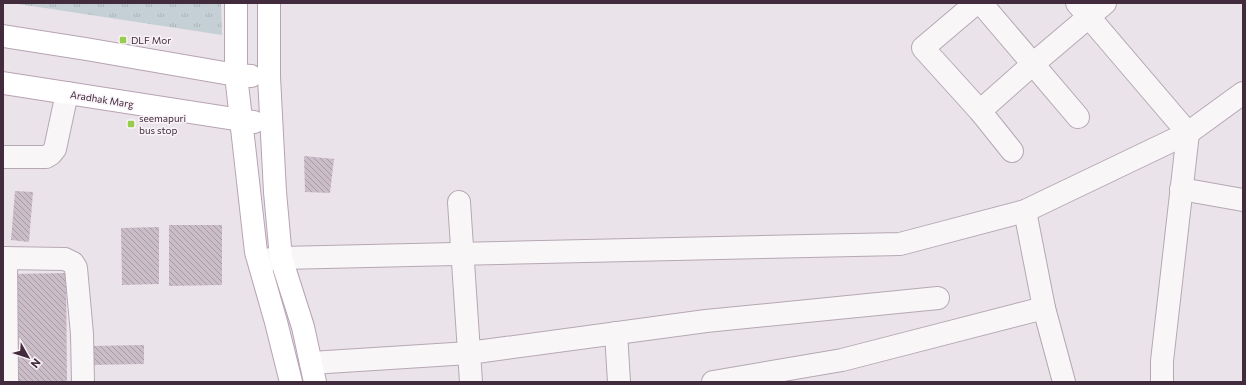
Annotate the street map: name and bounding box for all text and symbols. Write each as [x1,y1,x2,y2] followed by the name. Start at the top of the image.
[131,34,171,46] place label: DLF Mor
[118,35,128,45] marker: DLF Mor
[69,88,135,110] street label: Aradhak Marg
[139,112,186,136] place label: seemapuri bus stop
[126,119,136,129] marker: seemapuri bus stop
[8,337,48,377] north arrow
[29,356,44,371] text: N

